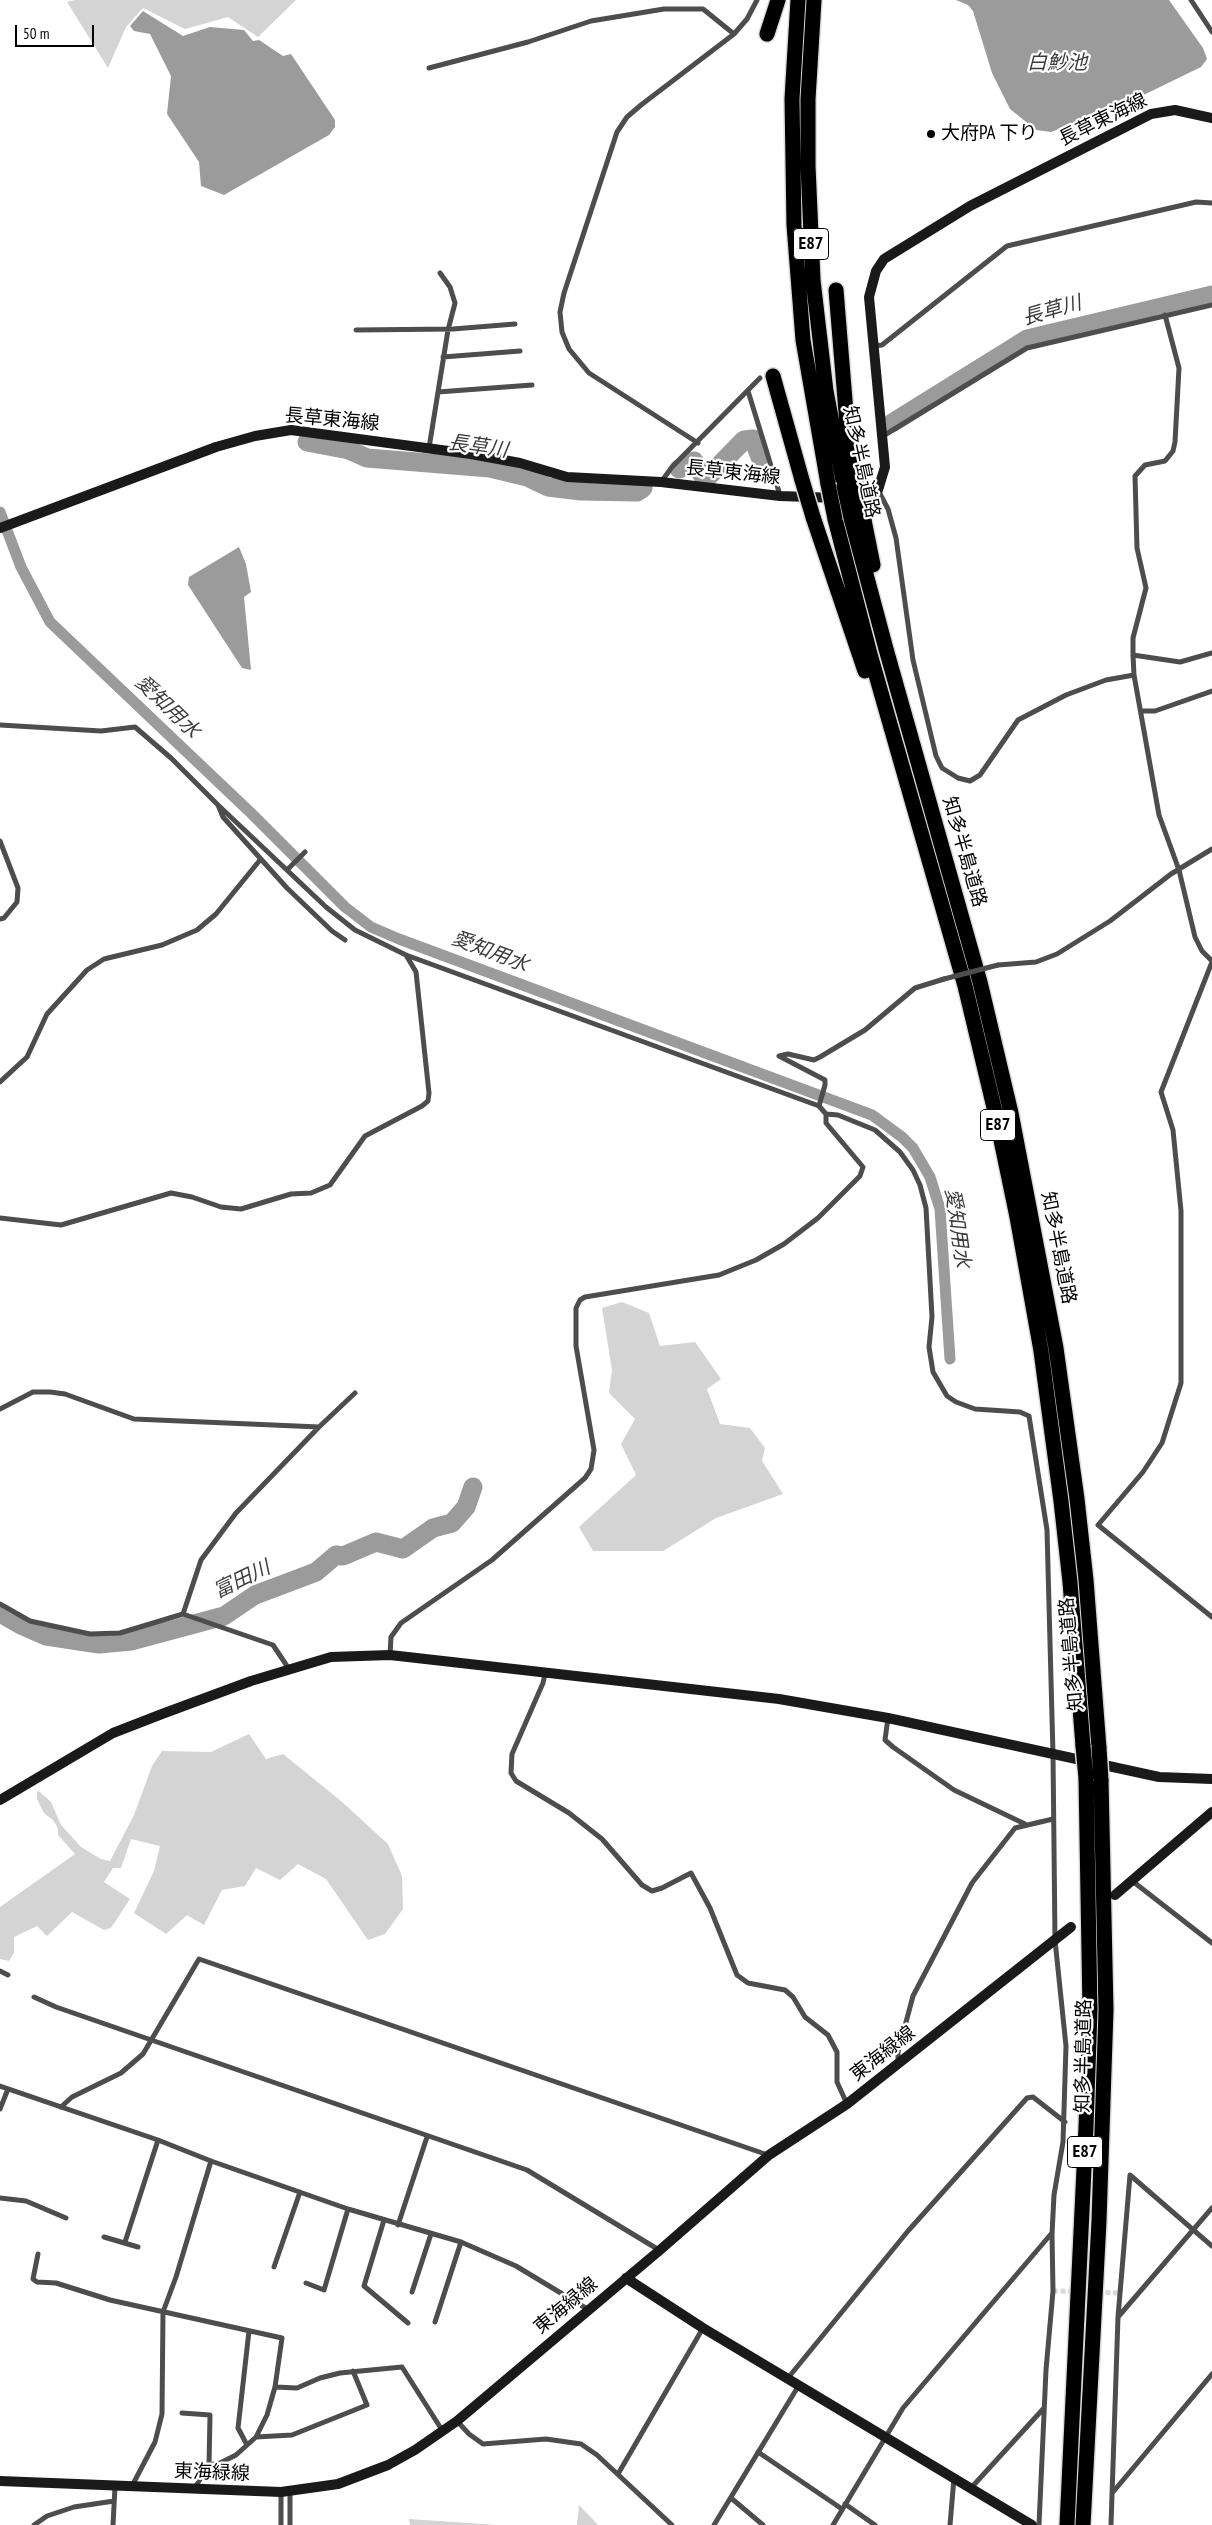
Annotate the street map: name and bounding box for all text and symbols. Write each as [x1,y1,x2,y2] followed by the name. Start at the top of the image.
[18,15,96,47] scale bar
[23,24,49,43] text: 50 m
[1027,51,1087,75] water label: 白魦池
[1055,89,1151,151] street label: 長草東海線
[941,123,1038,145] place label: 大府PA 下り
[925,128,937,140] marker: 大府PA 下り
[794,228,828,260] road number: E87
[1020,291,1084,331] water label: 長草川
[838,404,884,520] street label: 知多半島道路
[284,405,380,435] street label: 長草東海線
[447,431,509,463] water label: 長草川
[685,457,781,489] street label: 長草東海線
[130,671,204,743] water label: 愛知用水
[937,794,991,910] street label: 知多半島道路
[448,926,532,978] water label: 愛知用水
[980,1110,1016,1140] road number: E87
[940,1187,974,1269] water label: 愛知用水
[1036,1190,1080,1306] street label: 知多半島道路
[210,1556,274,1604] water label: 富田川
[1056,1596,1088,1712] street label: 知多半島道路
[1072,1999,1096,2113] street label: 知多半島道路
[846,2022,920,2086] street label: 東海緑線
[1068,2136,1102,2168] road number: E87
[530,2273,602,2339] street label: 東海緑線
[174,2460,250,2486] street label: 東海緑線

